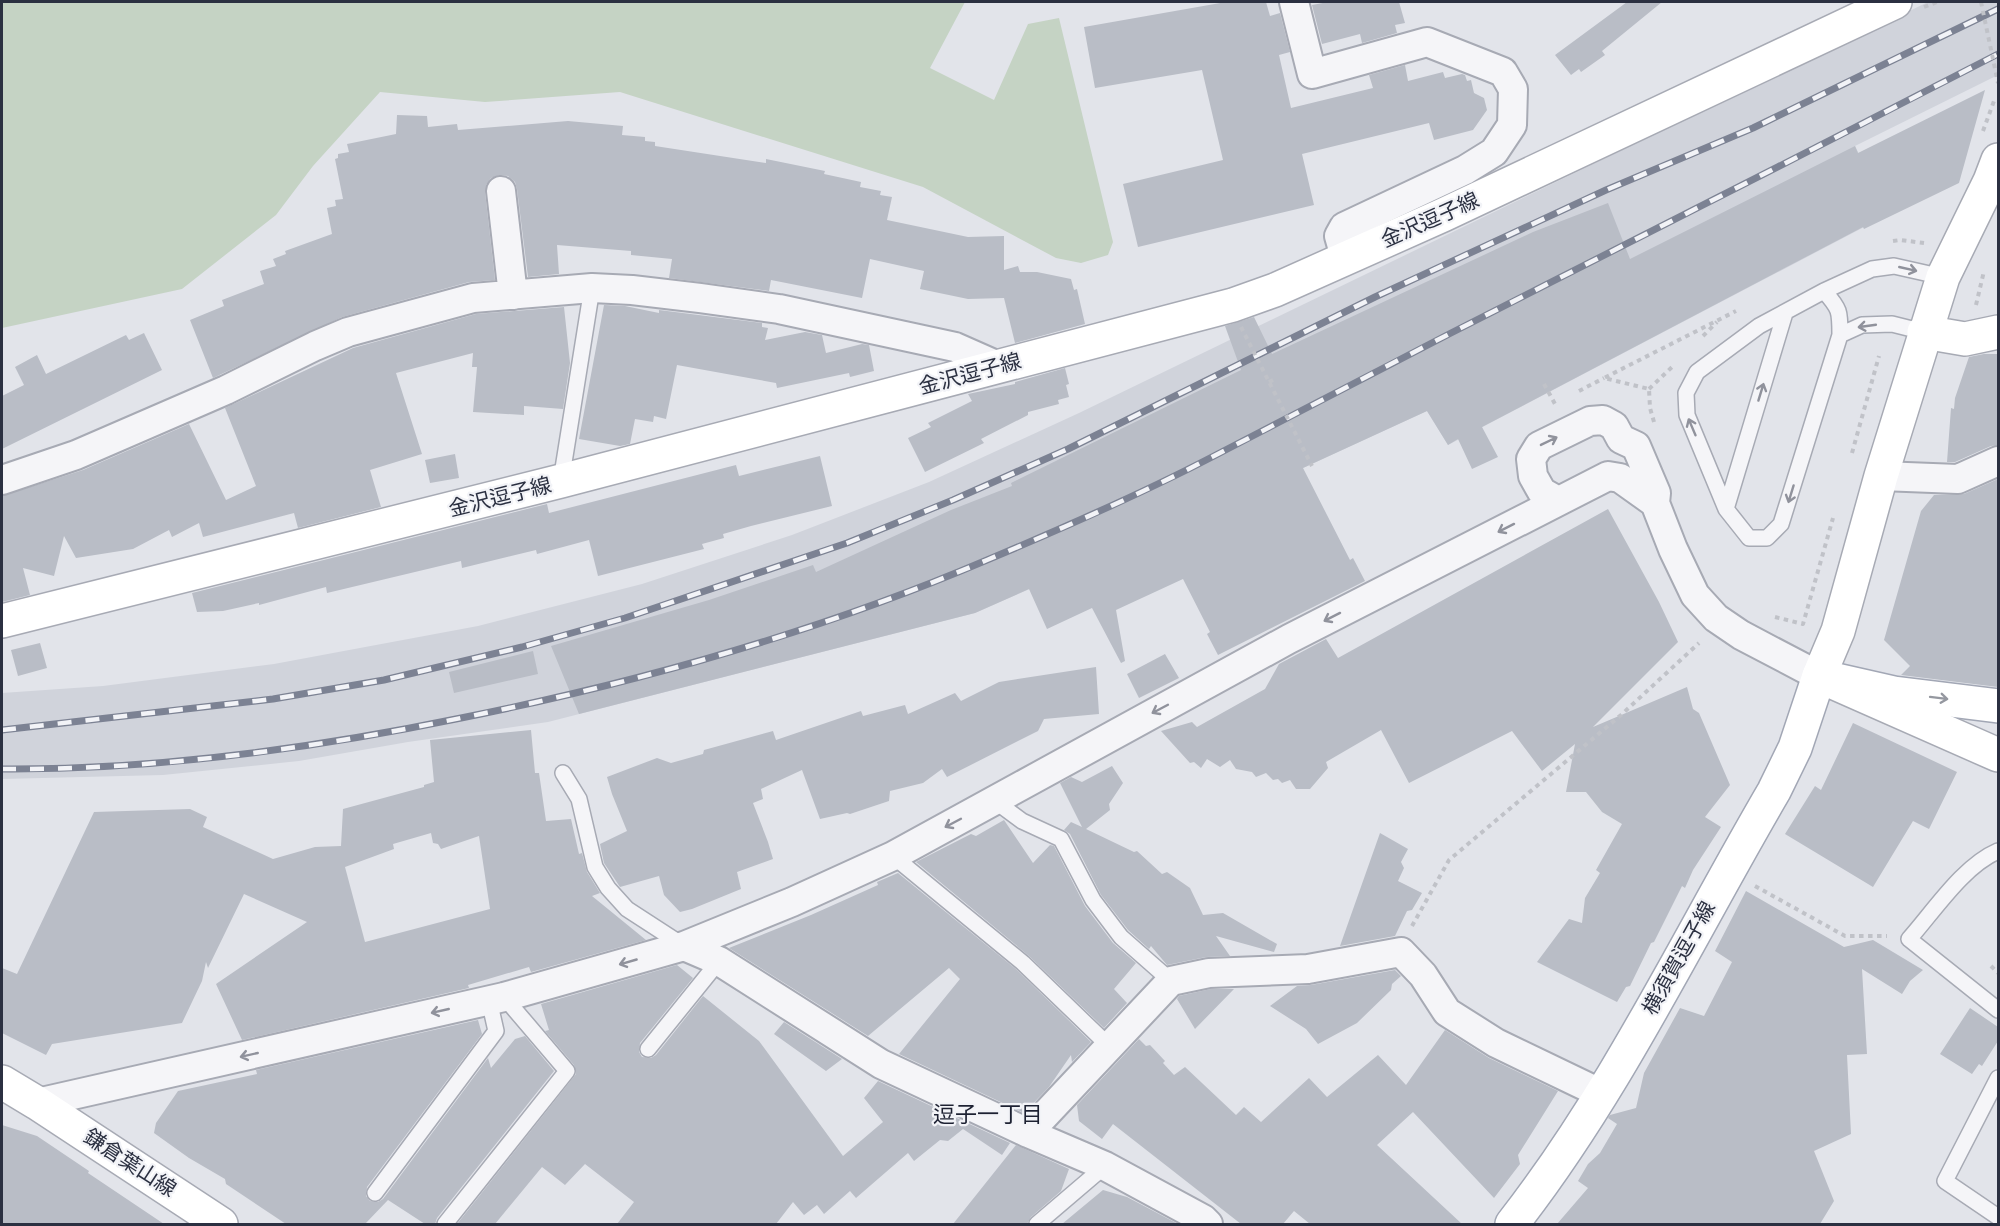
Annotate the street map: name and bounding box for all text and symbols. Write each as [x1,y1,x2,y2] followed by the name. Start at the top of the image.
[1377,187,1483,252] street label: 金沢逗子線
[1898,264,1917,275] one-way arrow
[1858,321,1877,332] one-way arrow
[916,348,1024,399] street label: 金沢逗子線
[1756,383,1767,402] one-way arrow
[1686,419,1697,437] one-way arrow
[1539,434,1557,446] one-way arrow
[446,472,554,521] street label: 金沢逗子線
[1785,484,1796,503] one-way arrow
[1497,522,1515,534] one-way arrow
[1324,611,1342,623] one-way arrow
[1928,693,1948,704] one-way arrow
[1152,704,1170,715] one-way arrow
[945,817,962,829] one-way arrow
[1637,897,1720,1019] street label: 横須賀逗子線
[619,956,638,968] one-way arrow
[430,1006,449,1018] one-way arrow
[240,1049,259,1061] one-way arrow
[933,1102,1043,1127] district label: 逗子一丁目
[79,1124,181,1202] street label: 鎌倉葉山線

